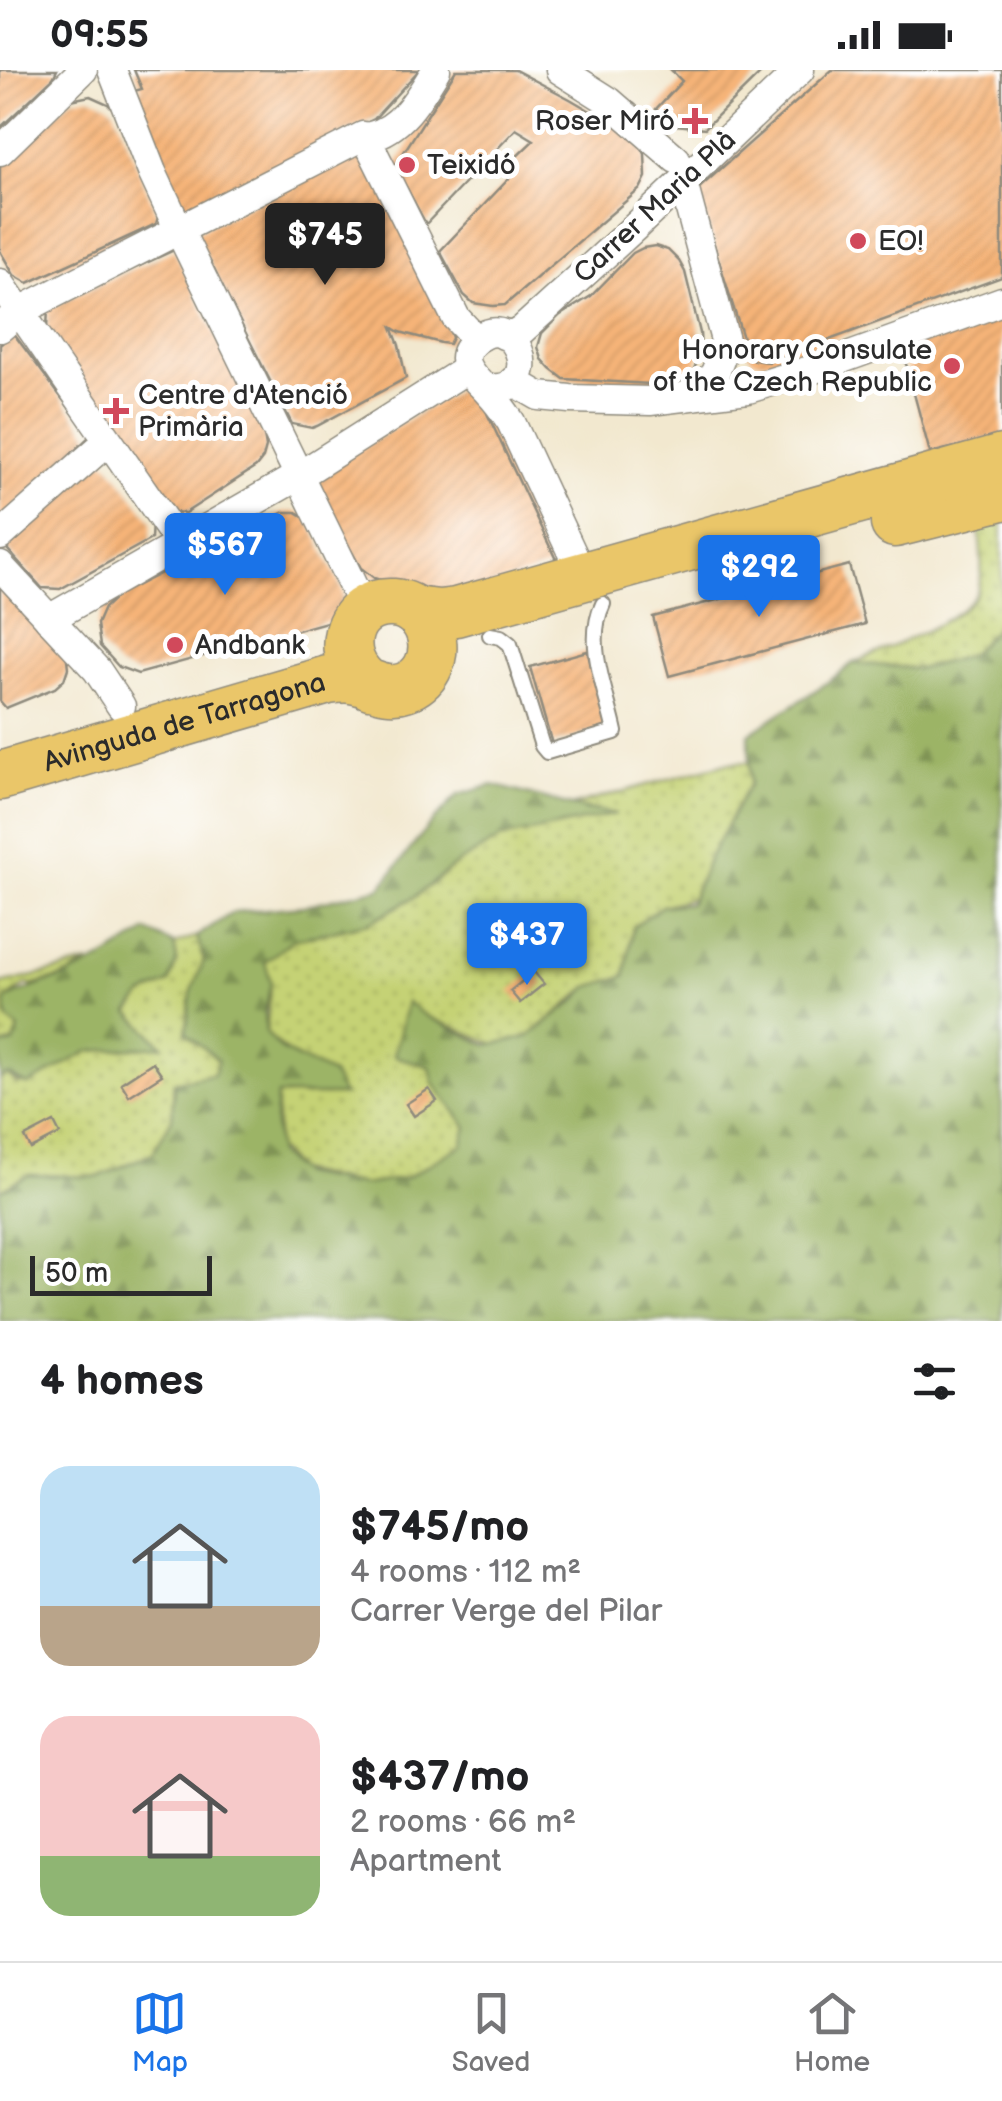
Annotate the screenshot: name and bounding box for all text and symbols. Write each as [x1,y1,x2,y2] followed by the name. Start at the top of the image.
[50,13,149,58] text: 09:55
[535,105,675,138] place label: Roser Miró
[684,110,706,132] marker: Roser Miró
[567,124,743,290] street label: Carrer Maria Plà
[427,149,516,182] place label: Teixidó
[396,154,418,176] marker: Teixidó
[266,203,384,288] pin: $745
[287,216,363,255] text: $745
[878,225,923,258] place label: EO!
[847,230,869,252] marker: EO!
[653,334,932,399] place label: Honorary Consulate of the Czech Republic
[941,355,963,377] marker: Honorary Consulate of the Czech Republic
[138,379,348,444] place label: Centre d'Atenció Primària
[103,398,129,424] marker: Centre d'Atenció Primària
[166,513,284,598] pin: $567
[187,526,263,565] text: $567
[700,535,818,620] pin: $292
[720,548,798,587] text: $292
[195,629,305,662] place label: Andbank
[164,634,186,656] marker: Andbank
[40,665,329,779] street label: Avinguda de Tarragona
[468,903,586,988] pin: $437
[489,916,565,955] text: $437
[30,1251,212,1296] scale bar
[45,1257,108,1290] text: 50 m
[907,1354,962,1409] icon: filters
[40,1356,204,1407] text: 4 homes
[350,1502,529,1553] text: $745/mo
[120,1506,240,1626] icon: home
[350,1553,581,1592] text: 4 rooms · 112 m²
[350,1592,662,1631] text: Carrer Verge del Pilar
[350,1752,530,1803] text: $437/mo
[120,1756,240,1876] icon: home
[350,1803,576,1842] text: 2 rooms · 66 m²
[350,1842,501,1881] text: Apartment
[132,1986,188,2079] tab: Map
[452,1986,530,2079] tab: Saved
[794,1986,870,2079] tab: Home

